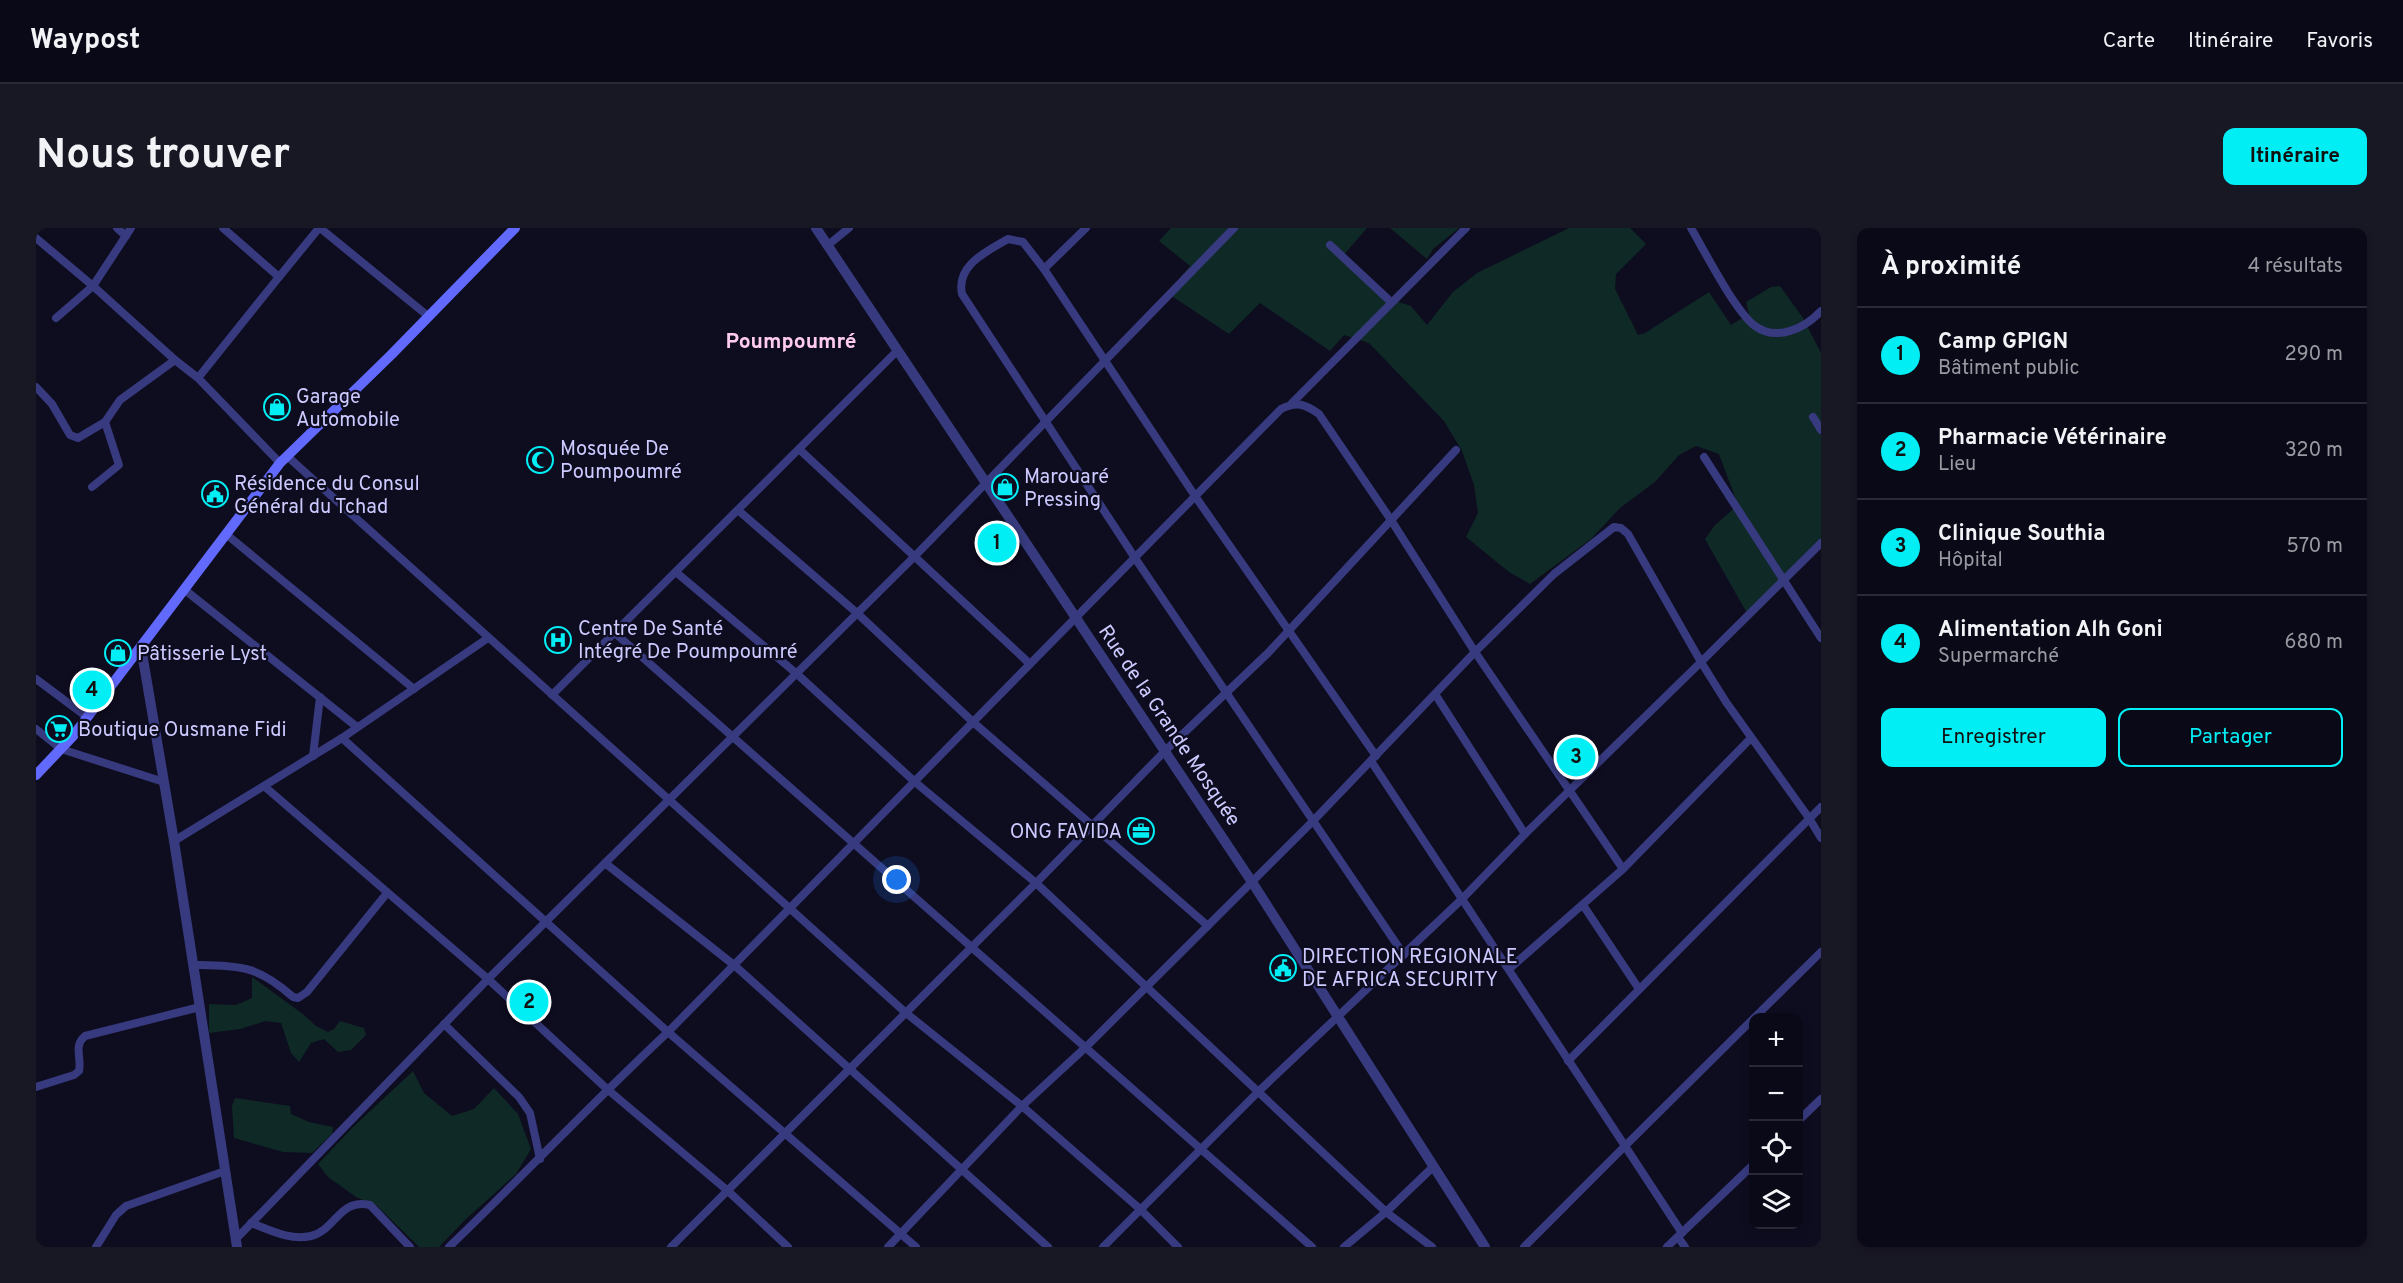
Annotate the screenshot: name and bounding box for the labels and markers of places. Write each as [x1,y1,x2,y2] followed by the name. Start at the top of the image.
[296,385,400,434] place label: Garage Automobile
[262,392,292,422] shop icon: Garage Automobile
[560,437,682,486] place label: Mosquée De Poumpoumré
[525,445,555,475] mosque icon: Mosquée De Poumpoumré
[1024,465,1109,514] place label: Marouaré Pressing
[234,472,420,521] place label: Résidence du Consul Général du Tchad
[990,472,1020,502] shop icon: Marouaré Pressing
[200,479,230,509] public building icon: Résidence du Consul Général du Tchad
[978,520,1016,566] pin: 1
[578,617,798,666] place label: Centre De Santé Intégré De Poumpoumré
[543,625,573,655] hospital icon: Centre De Santé Intégré De Poumpoumré
[103,638,133,668] shop icon: Pâtisserie Lyst
[137,642,267,668] place label: Pâtisserie Lyst
[72,668,112,712] pin: 4
[44,714,74,744] supermarket icon: Boutique Ousmane Fidi
[78,718,287,744] place label: Boutique Ousmane Fidi
[1556,734,1596,780] pin: 3
[1126,816,1156,846] office icon: ONG FAVIDA
[1010,820,1122,846] place label: ONG FAVIDA
[1302,945,1518,994] place label: DIRECTION REGIONALE DE AFRICA SECURITY
[1268,953,1298,983] public building icon: DIRECTION REGIONALE DE AFRICA SECURITY
[510,980,548,1024] pin: 2

